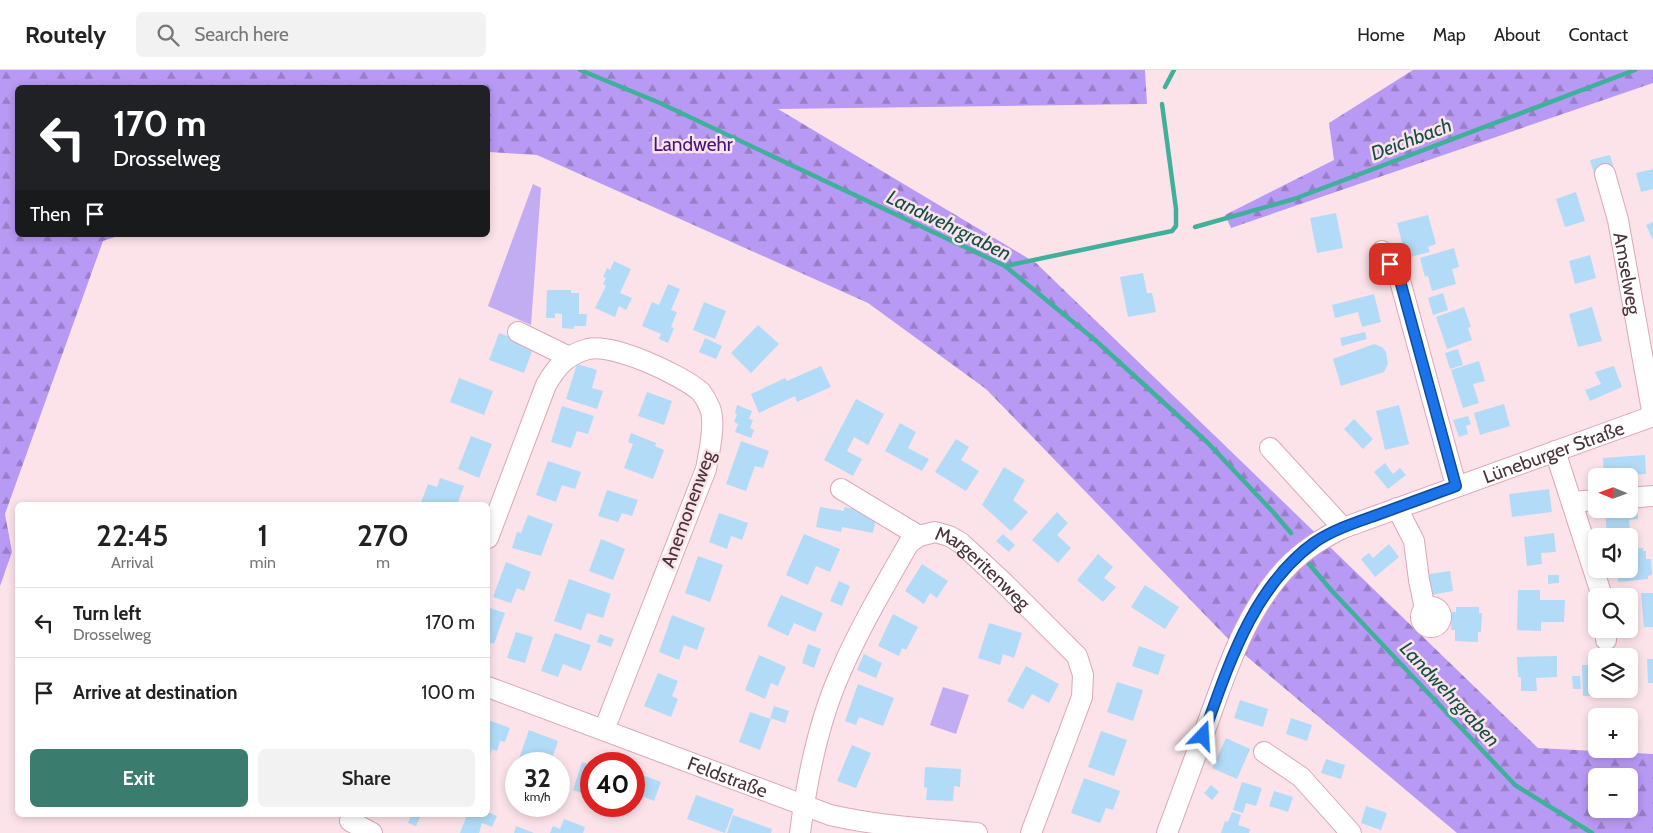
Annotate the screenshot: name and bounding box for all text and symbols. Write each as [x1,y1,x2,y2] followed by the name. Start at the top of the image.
[136,12,486,57] search box
[25,20,106,49] text: Routely
[154,21,182,49] icon: search
[194,23,289,46] text: Search here
[1357,24,1405,46] text: Home
[1433,24,1466,46] text: Map
[1494,24,1540,46] text: About
[1568,24,1628,46] text: Contact
[113,102,206,145] text: 170 m
[30,105,95,170] icon: left
[1367,113,1455,165] water label: Deichbach
[653,133,733,156] park label: Landwehr
[113,145,220,172] text: Drosselweg
[883,185,1015,265] water label: Landwehrgraben
[81,200,109,228] icon: arrive
[30,203,71,226] text: Then
[1609,230,1646,317] street label: Amselweg
[1369,243,1411,285] pin
[1376,250,1404,278] icon: arrive
[1480,416,1627,488] street label: Lüneburger Straße
[656,447,720,571] street label: Anemonenweg
[1588,468,1638,518] north arrow
[1588,468,1638,818] map controls
[96,517,169,554] text: 22:45
[257,517,268,554] text: 1
[357,517,409,554] text: 270
[933,521,1036,615] street label: Margeritenweg
[1588,528,1638,578] button: sound
[111,553,154,572] text: Arrival
[250,553,276,572] text: min
[376,553,390,572] text: m
[1588,588,1638,638] button: search
[73,602,141,625] text: Turn left
[30,609,58,637] icon: left
[425,611,475,634] text: 170 m
[73,625,151,644] text: Drosselweg
[1395,636,1505,752] water label: Landwehrgraben
[1588,648,1638,698] button: layers
[30,679,58,707] icon: arrive
[73,681,237,704] text: Arrive at destination
[421,681,475,704] text: 100 m
[1588,708,1638,758] button: +
[1176,709,1228,761] position arrow
[30,749,248,807] button: Exit
[258,749,475,807] button: Share
[685,751,771,802] street label: Feldstraße
[580,752,645,817] speed limit sign: 40
[524,763,551,793] text: 32
[1588,768,1638,818] button: −
[524,789,551,804] text: km/h

